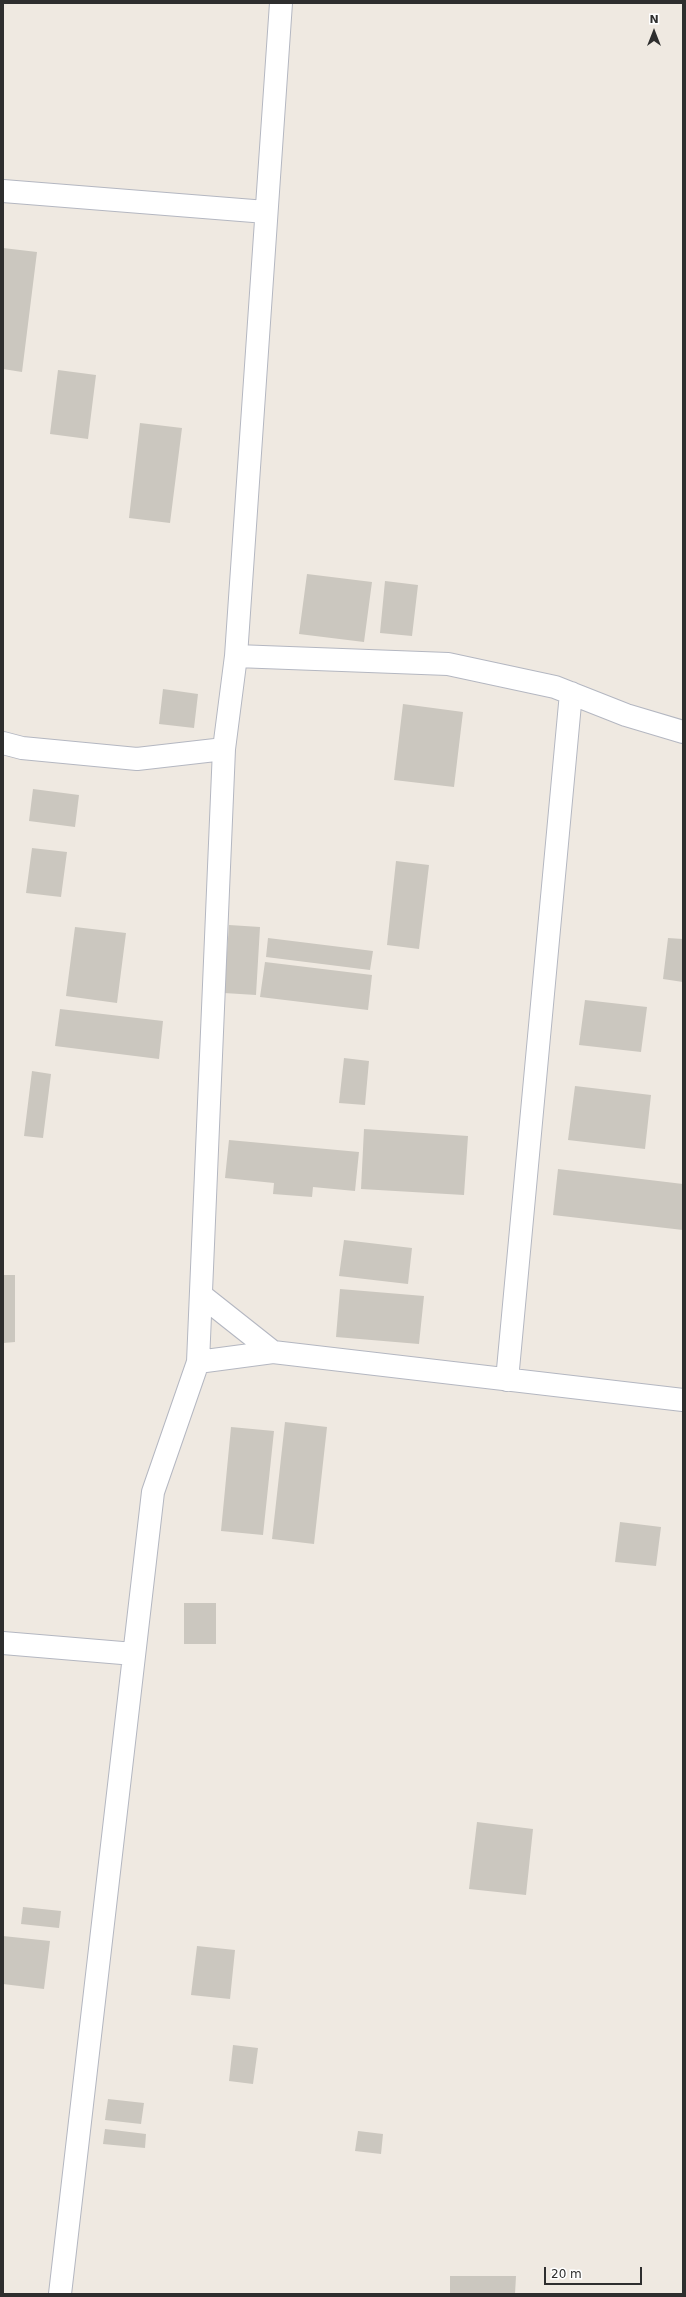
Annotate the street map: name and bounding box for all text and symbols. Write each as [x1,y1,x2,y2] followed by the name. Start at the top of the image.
[634,12,674,52] north arrow
[649,13,659,26] text: N
[546,2259,644,2285] scale bar
[551,2267,582,2281] text: 20 m

